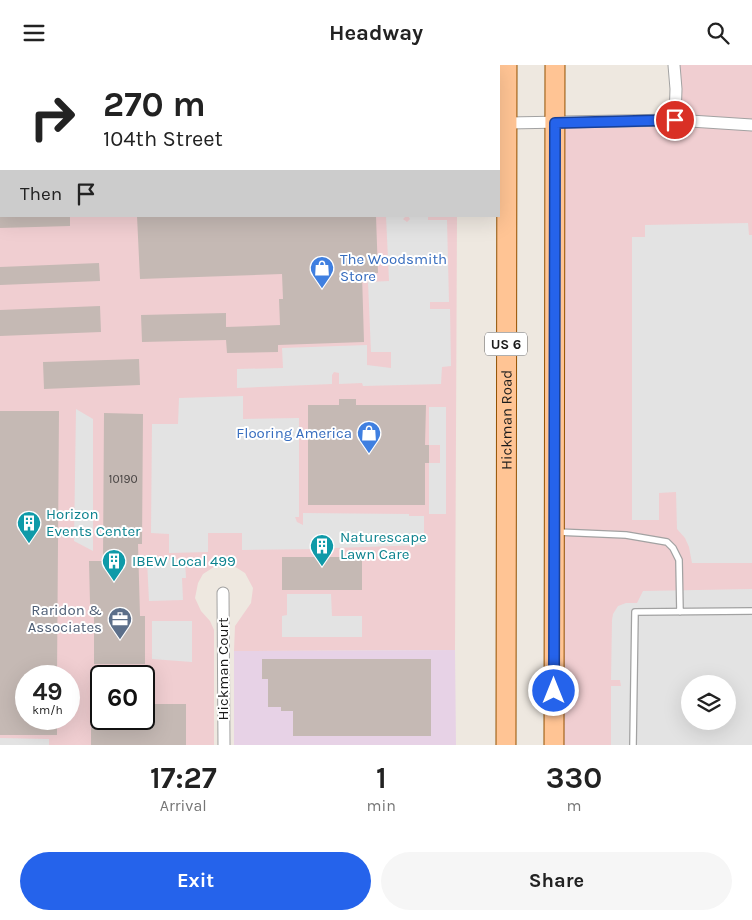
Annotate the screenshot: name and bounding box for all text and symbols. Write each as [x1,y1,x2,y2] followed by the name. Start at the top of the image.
[20,19,48,47] icon: menu
[704,19,732,47] icon: search
[329,20,423,46] text: Headway
[103,84,206,125] text: 270 m
[20,85,85,150] icon: right
[654,99,696,141] pin
[661,106,689,134] icon: arrive
[103,126,223,152] text: 104th Street
[72,180,100,208] icon: arrive
[20,183,62,205] text: Then
[340,250,447,285] place label: The Woodsmith Store
[309,255,335,289] shop icon: The Woodsmith Store
[485,333,527,355] road number: US 6
[497,370,516,470] street label: Hickman Road
[356,420,382,454] shop icon: Flooring America
[236,424,352,442] place label: Flooring America
[108,472,138,486] house number: 10190
[46,505,141,540] place label: Horizon Events Center
[16,510,42,544] building icon: Horizon Events Center
[340,528,427,563] place label: Naturescape Lawn Care
[309,533,335,567] building icon: Naturescape Lawn Care
[101,548,127,582] building icon: IBEW Local 499
[132,552,236,570] place label: IBEW Local 499
[28,601,102,636] place label: Raridon & Associates
[107,606,133,640] office icon: Raridon & Associates
[214,617,232,721] street label: Hickman Court
[527,664,579,716] position arrow
[90,665,155,730] speed limit sign: 60
[681,675,736,730] map controls
[681,675,736,730] button: layers
[32,677,63,706] text: 49
[32,703,63,717] text: km/h
[150,760,217,796] text: 17:27
[376,760,387,796] text: 1
[546,760,602,796] text: 330
[160,796,207,815] text: Arrival
[367,796,396,815] text: min
[566,796,581,815] text: m
[20,852,371,910] button: Exit
[381,852,732,910] button: Share

